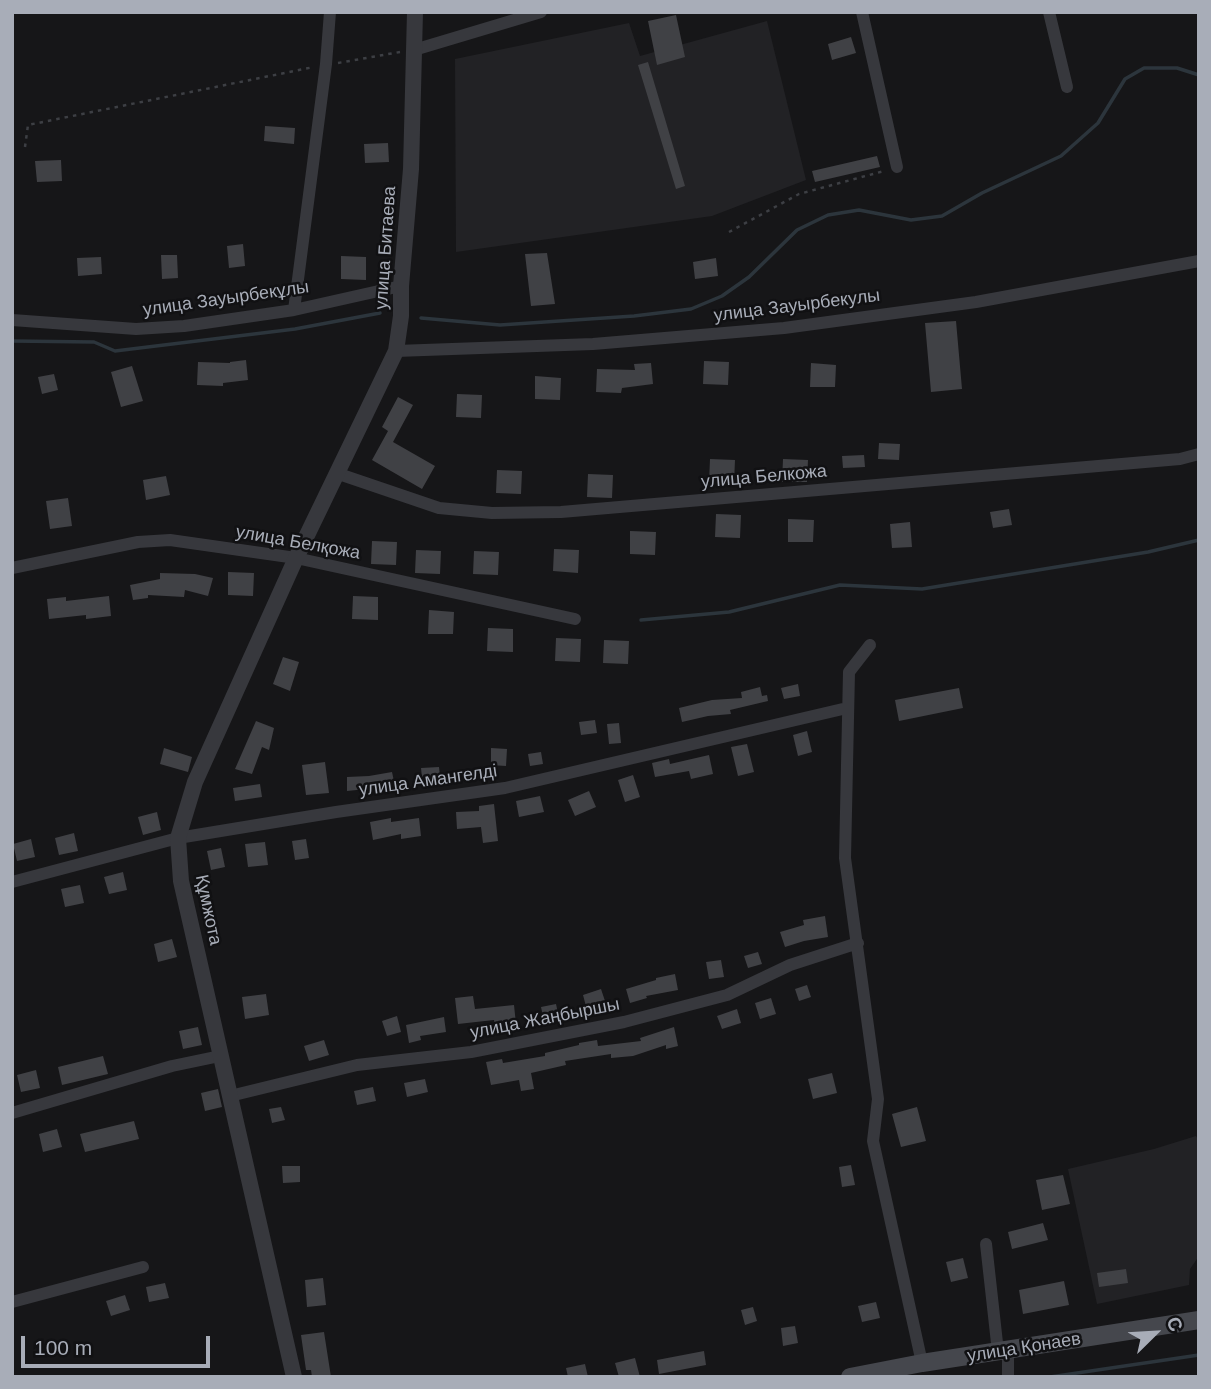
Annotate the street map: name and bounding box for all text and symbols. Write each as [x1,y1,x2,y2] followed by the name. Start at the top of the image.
[371,186,401,310] street label: улица Битаева
[142,277,310,321] street label: улица Зауырбекұлы
[713,285,881,327] street label: улица Зауырбекулы
[700,461,828,493] street label: улица Белкожа
[234,521,362,565] street label: улица Белқожа
[357,761,499,801] street label: улица Амангелді
[190,873,226,947] street label: Құмжота
[468,994,622,1044] street label: улица Жаңбыршы
[1120,1298,1190,1368] north arrow
[1162,1314,1187,1335] text: С
[24,1322,214,1366] scale bar
[966,1328,1082,1368] street label: улица Қонаев
[34,1336,92,1359] text: 100 m

